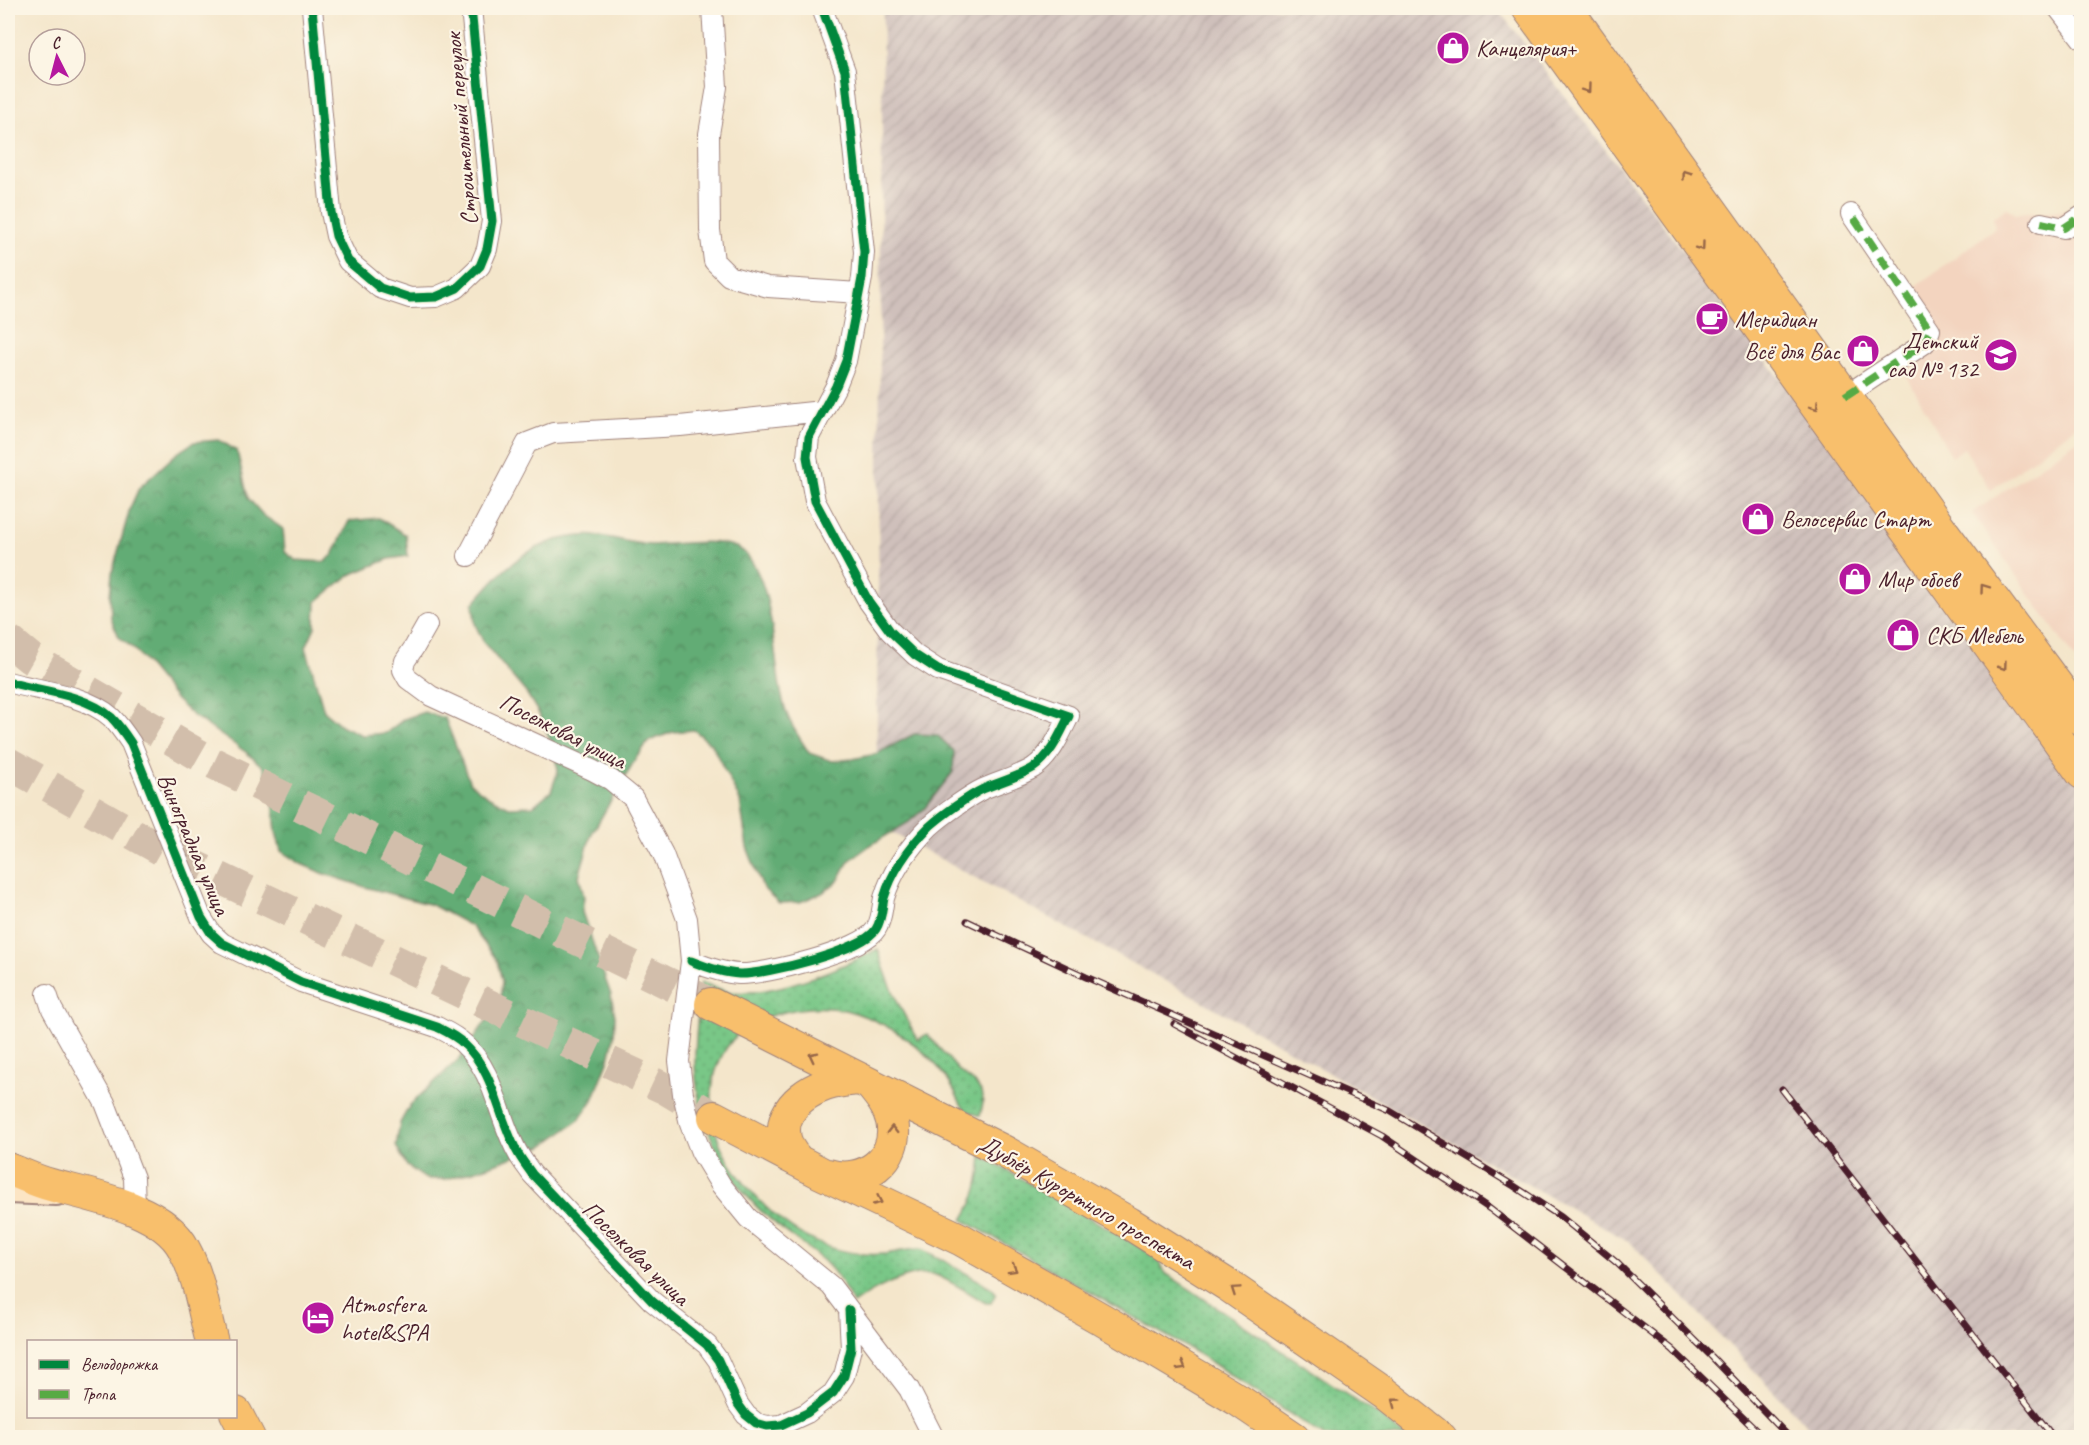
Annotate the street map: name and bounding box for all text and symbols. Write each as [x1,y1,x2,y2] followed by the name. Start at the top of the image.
[27,27,87,87] north arrow
[437,29,484,226] street label: Строительный переулок
[1435,30,1471,66] shop icon: Канцелярия+
[51,32,63,53] text: С
[1476,33,1577,63] place label: Канцелярия+
[1580,83,1591,94] one-way arrow
[1682,170,1693,181] one-way arrow
[1694,241,1705,252] one-way arrow
[1694,301,1730,337] cafe icon: Меридиан
[1735,304,1818,334] place label: Меридиан
[1888,326,1980,384] place label: Детский сад № 132
[1845,333,1881,369] shop icon: Всё для Вас
[1745,336,1841,366] place label: Всё для Вас
[1983,337,2019,373] school or university icon: Детский сад № 132
[1808,399,1819,410] one-way arrow
[1740,501,1776,537] shop icon: Велосервис Старт
[1781,504,1932,534] place label: Велосервис Старт
[1837,561,1873,597] shop icon: Мир обоев
[1878,564,1962,594] place label: Мир обоев
[1981,583,1992,594] one-way arrow
[1885,617,1921,653] shop icon: СКБ Мебель
[1926,620,2024,650] place label: СКБ Мебель
[1996,659,2007,670] one-way arrow
[495,686,633,776] street label: Поселковая улица
[151,768,238,921] street label: Виноградная улица
[808,1052,819,1063] one-way arrow
[886,1125,898,1134] one-way arrow
[974,1128,1202,1277] street label: Дублёр Курортного проспекта
[872,1193,883,1205] one-way arrow
[576,1194,697,1313] street label: Поселковая улица
[1007,1262,1017,1273] one-way arrow
[1231,1286,1241,1298] one-way arrow
[341,1289,429,1347] place label: Atmosfera hotel&SPA
[300,1300,336,1336] hotel icon: Atmosfera hotel&SPA
[27,1340,237,1418] legend
[81,1353,159,1375] text: Велодорожка
[1176,1359,1186,1371] one-way arrow
[81,1383,117,1405] text: Тропа
[1391,1398,1402,1409] one-way arrow

